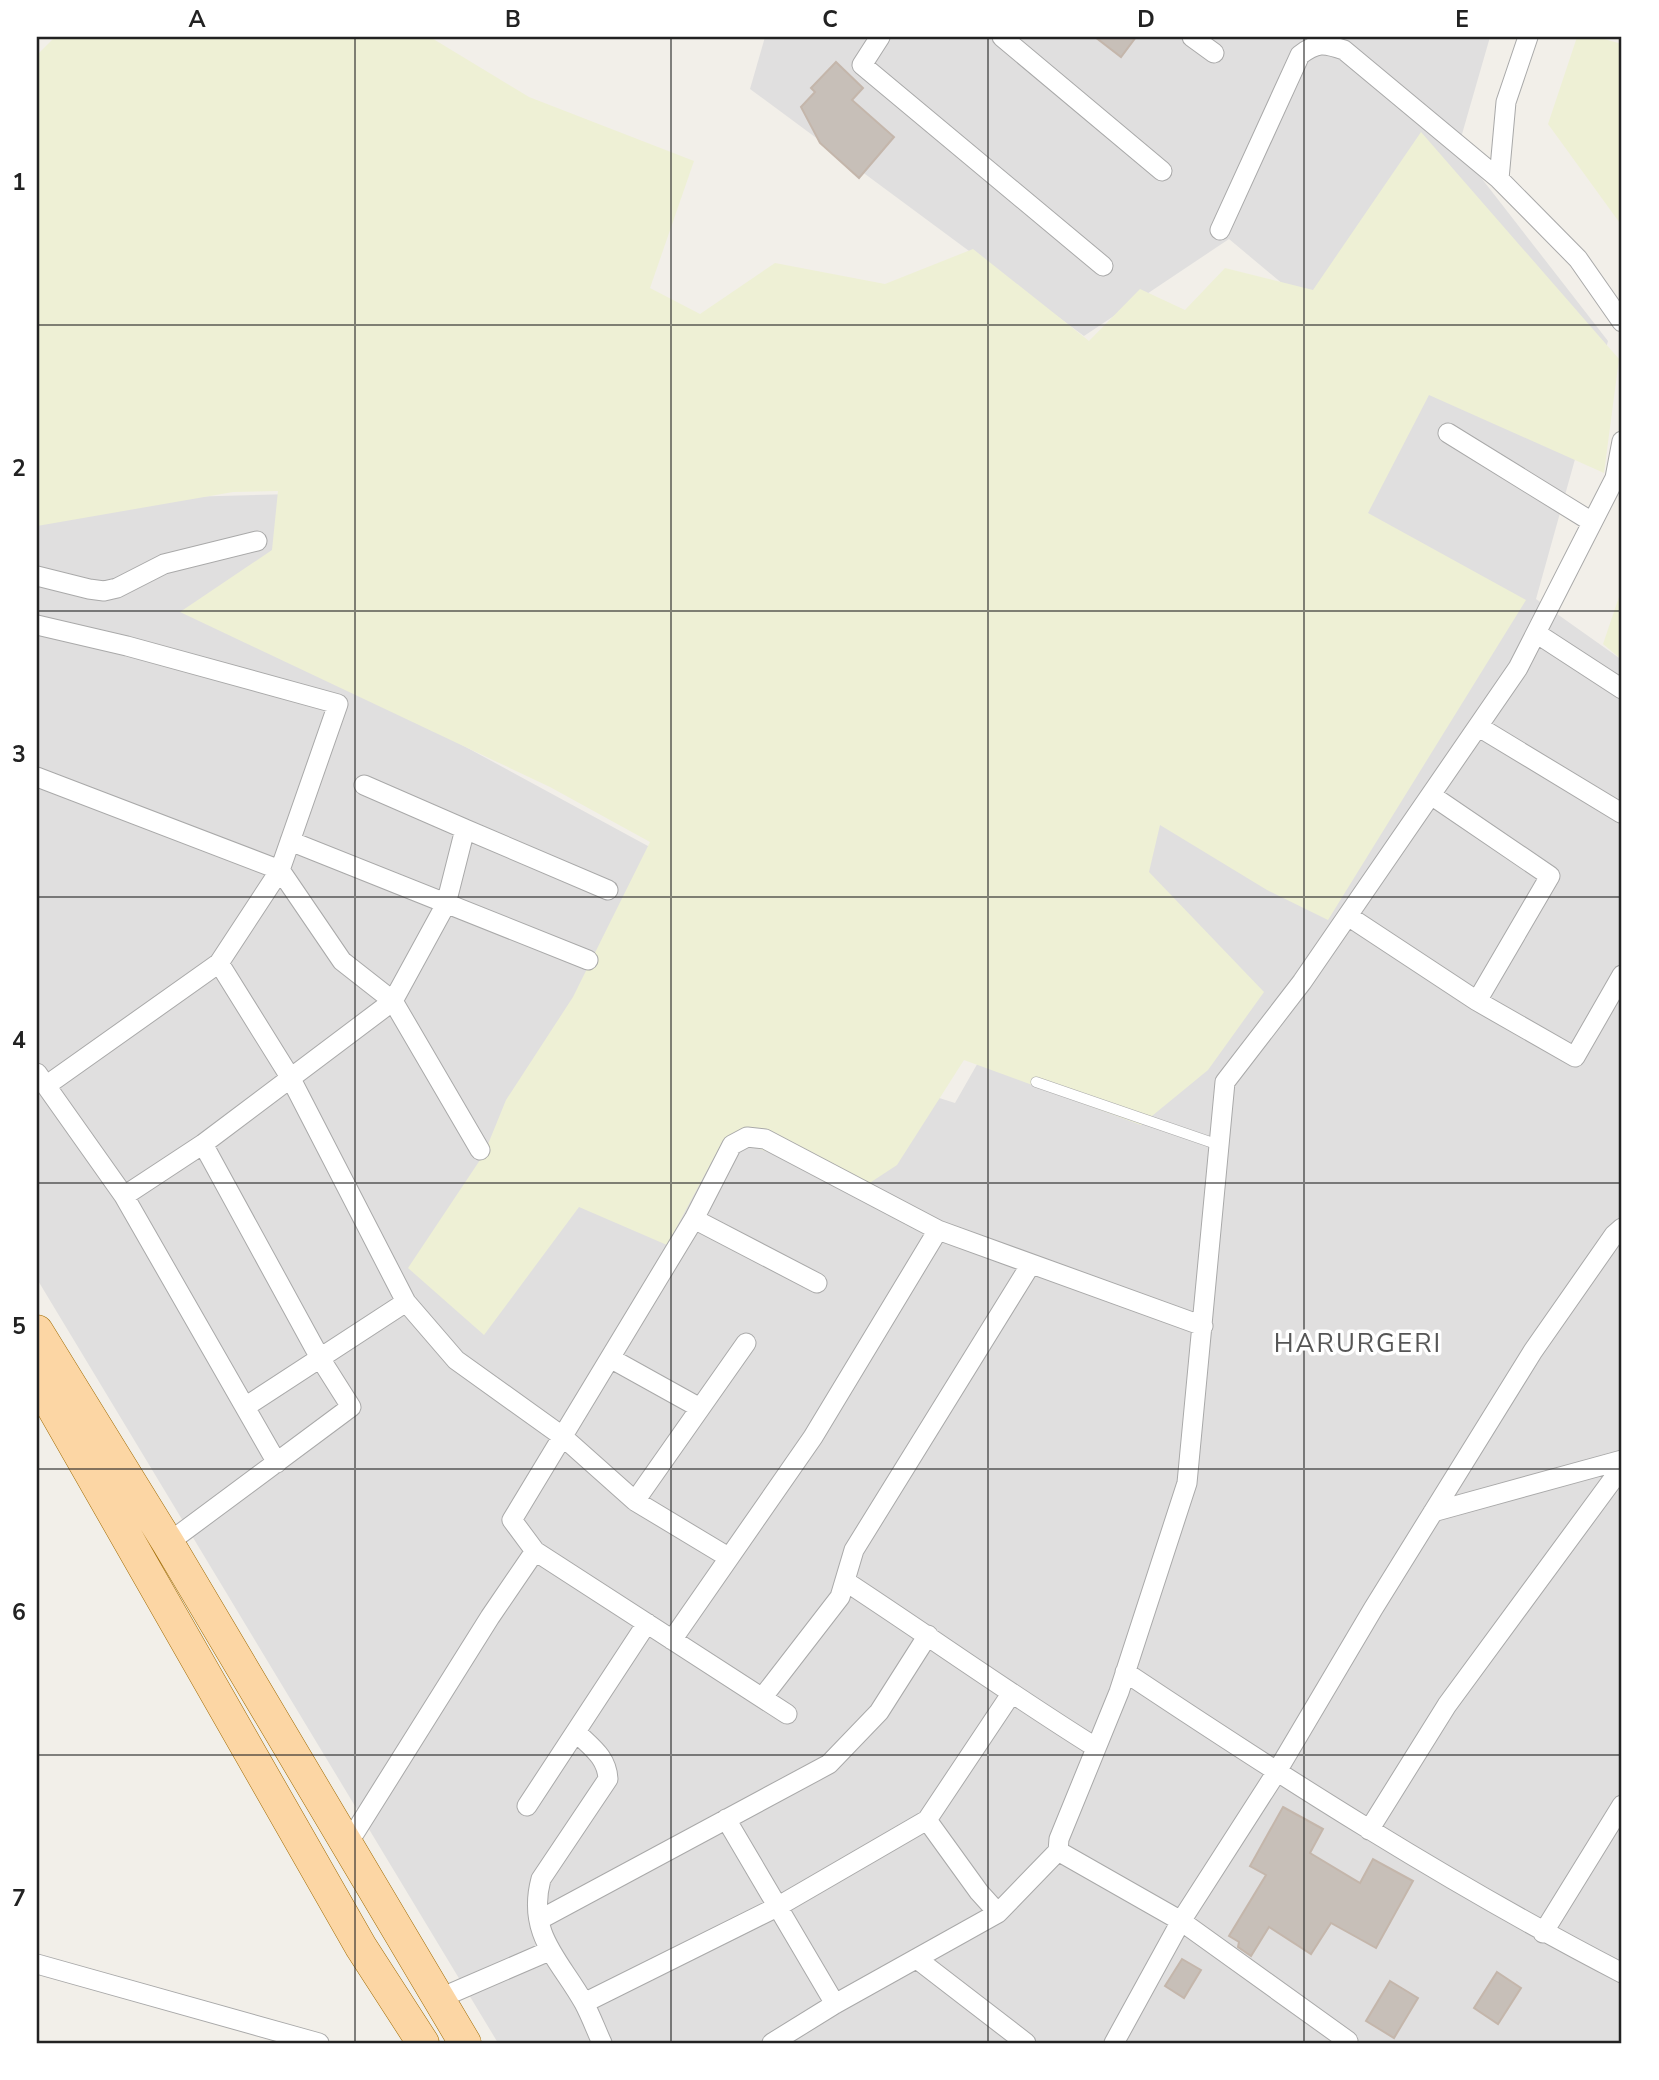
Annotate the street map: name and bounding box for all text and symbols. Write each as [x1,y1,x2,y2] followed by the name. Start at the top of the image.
[188,4,206,35] text: A
[505,4,521,35] text: B
[822,4,838,35] text: C
[1137,4,1155,35] text: D
[1455,4,1469,35] text: E
[12,167,26,198] text: 1
[12,453,26,484] text: 2
[12,739,26,770] text: 3
[12,1025,26,1056] text: 4
[12,1311,26,1342] text: 5
[1274,1326,1442,1361] district label: HARURGERI
[12,1597,26,1628] text: 6
[12,1883,26,1914] text: 7

